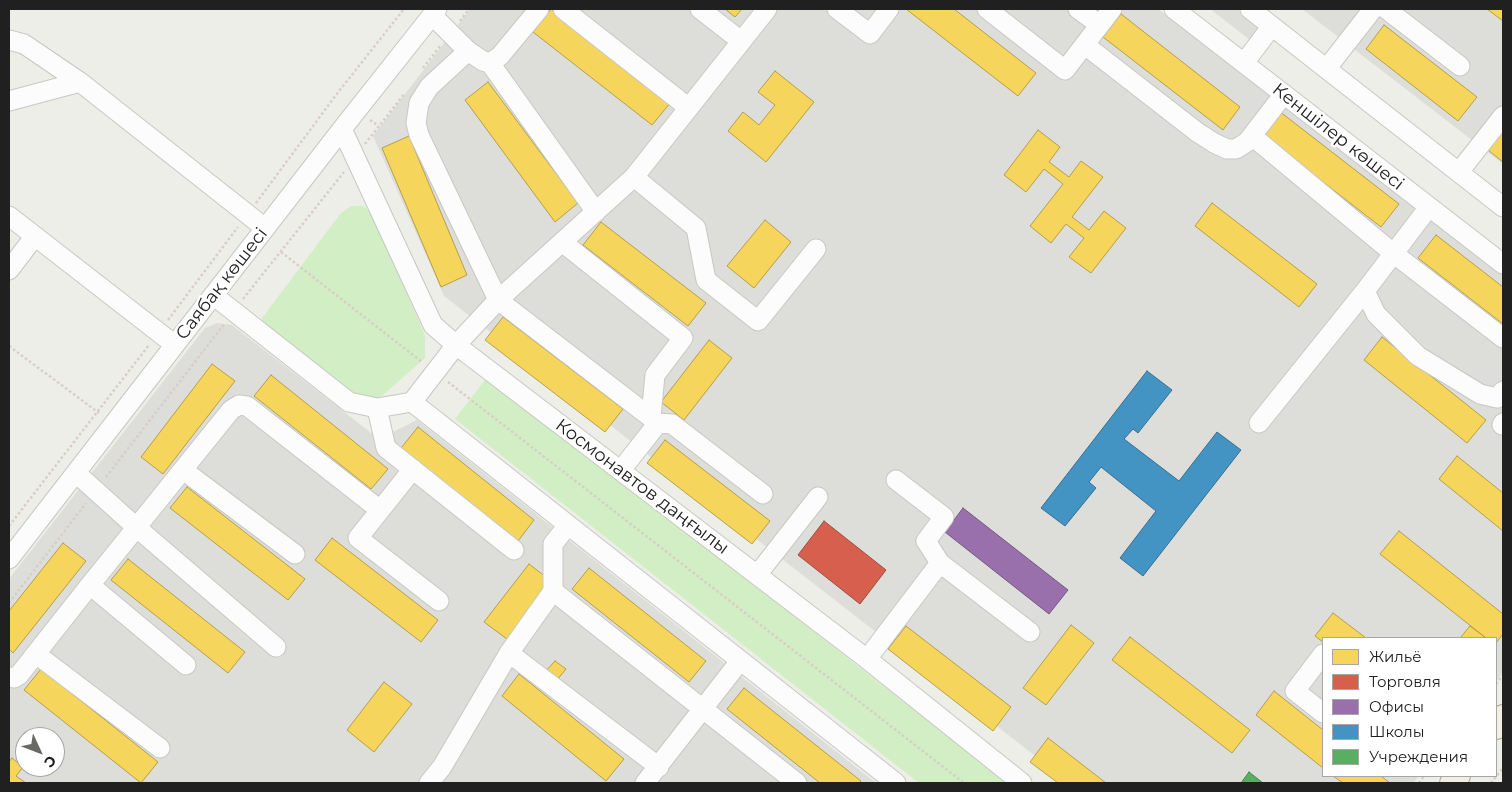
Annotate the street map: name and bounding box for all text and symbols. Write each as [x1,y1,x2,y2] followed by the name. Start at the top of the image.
[1268,79,1408,195] street label: Кеншілер көшесі
[172,224,272,344] street label: Саябақ көшесі
[551,415,733,559] street label: Космонавтов даңғылы
[1322,637,1497,777] legend
[1369,647,1422,666] text: Жильё
[1369,672,1441,691] text: Торговля
[1369,697,1424,716] text: Офисы
[1369,722,1425,741] text: Школы
[15,727,65,777] north arrow
[1369,747,1468,766] text: Учреждения
[40,752,60,771] text: С

